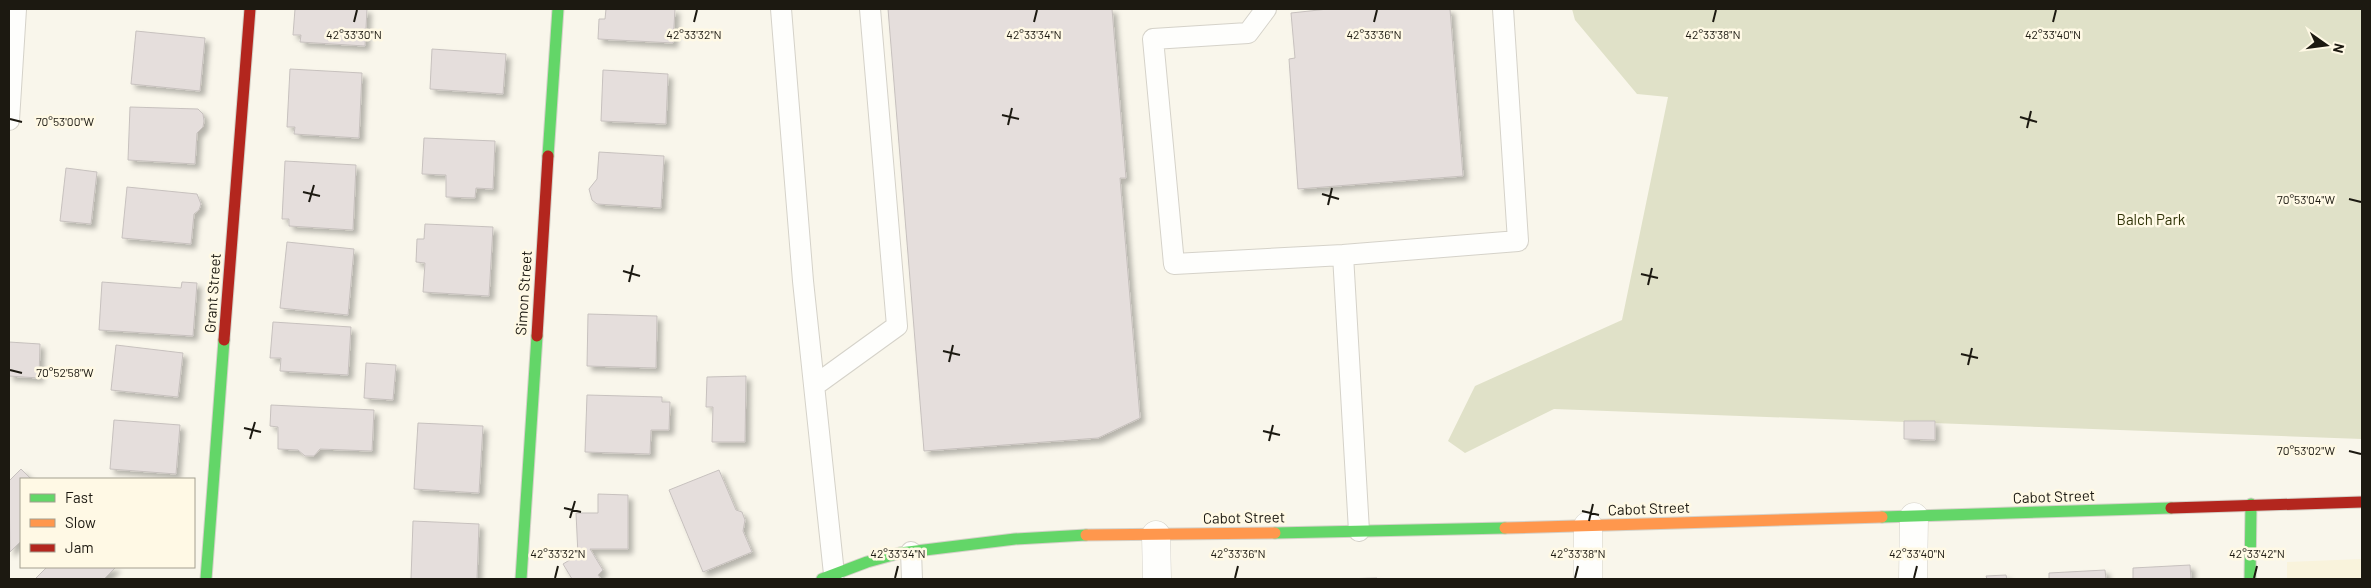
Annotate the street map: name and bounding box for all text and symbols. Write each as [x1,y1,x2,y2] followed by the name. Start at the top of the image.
[2301,20,2351,70] north arrow
[326,27,382,41] text: 42°33'30"N
[666,27,722,41] text: 42°33'32"N
[1006,27,1062,41] text: 42°33'34"N
[1346,27,1402,41] text: 42°33'36"N
[1685,27,1741,41] text: 42°33'38"N
[2025,27,2081,41] text: 42°33'40"N
[2330,42,2348,55] text: N
[36,114,95,128] text: 70°53'00"W
[2277,192,2335,206] text: 70°53'04"W
[2117,210,2186,228] park label: Balch Park
[511,250,535,336] street label: Simon Street
[200,253,224,333] street label: Grant Street
[36,365,94,379] text: 70°52'58"W
[2277,443,2335,457] text: 70°53'02"W
[20,478,195,568] legend
[2013,486,2095,506] street label: Cabot Street
[65,488,93,506] text: Fast
[1608,498,1690,518] street label: Cabot Street
[1203,507,1285,527] street label: Cabot Street
[65,513,96,531] text: Slow
[65,538,94,556] text: Jam
[530,546,586,560] text: 42°33'32"N
[870,546,926,560] text: 42°33'34"N
[1210,546,1266,560] text: 42°33'36"N
[1550,546,1606,560] text: 42°33'38"N
[1889,546,1945,560] text: 42°33'40"N
[2229,546,2285,560] text: 42°33'42"N

